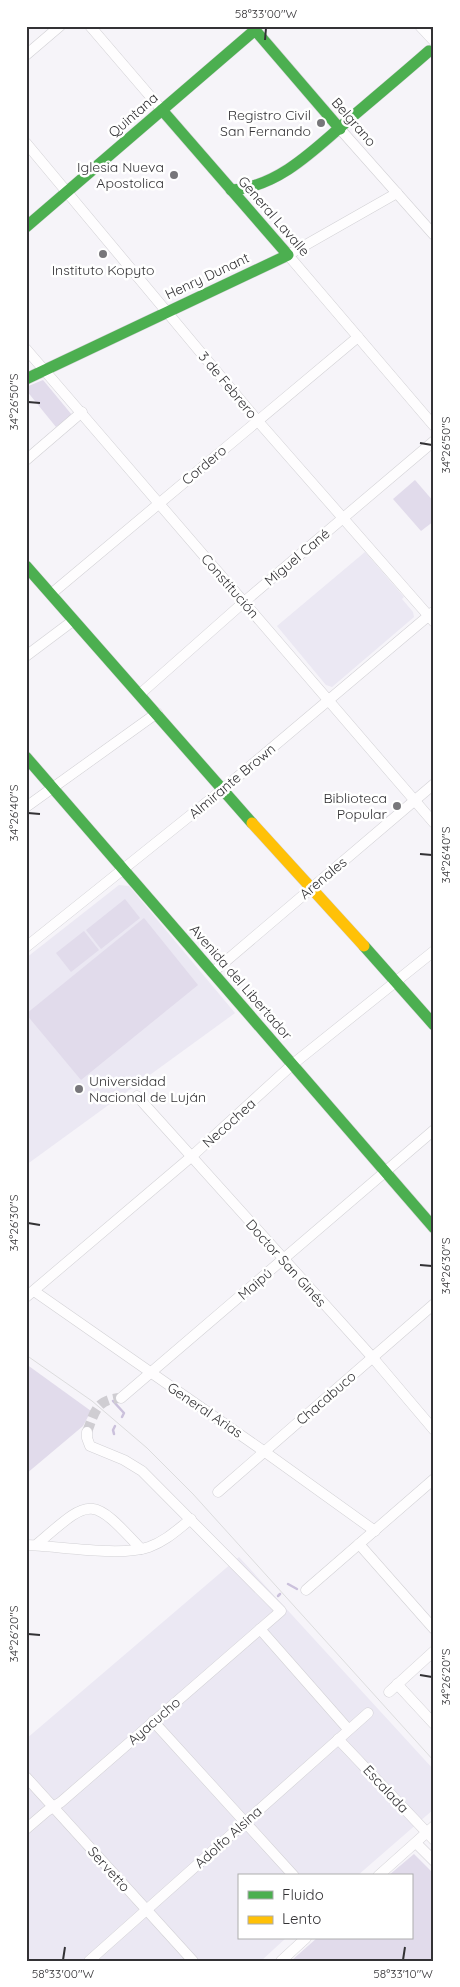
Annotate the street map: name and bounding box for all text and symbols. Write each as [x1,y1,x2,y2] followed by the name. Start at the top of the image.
[235,6,298,21] text: 58°33'00"W
[105,89,161,141] street label: Quintana
[328,94,380,150] street label: Belgrano
[220,106,311,140] place label: Registro Civil San Fernando
[315,117,327,129] marker: Registro Civil San Fernando
[77,158,164,192] place label: Iglesia Nueva Apostolica
[168,169,180,181] marker: Iglesia Nueva Apostolica
[234,172,314,260] street label: General Lavalle
[97,248,109,260] marker: Instituto Kopyto
[162,249,252,303] street label: Henry Dunant
[52,261,154,279] place label: Instituto Kopyto
[195,348,261,422] street label: 3 de Febrero
[6,373,21,431] text: 34°26'50"S
[438,416,453,474] text: 34°26'50"S
[178,441,230,489] street label: Cordero
[261,524,333,590] street label: Miguel Cané
[197,550,263,622] street label: Constitución
[185,740,279,822] street label: Almirante Brown
[6,784,21,841] text: 34°26'40"S
[323,789,388,823] place label: Biblioteca Popular
[391,800,403,812] marker: Biblioteca Popular
[438,826,453,883] text: 34°26'40"S
[296,853,350,903] street label: Arenales
[186,921,296,1044] street label: Avenida del Libertador
[89,1072,206,1106] place label: Universidad Nacional de Luján
[73,1083,85,1095] marker: Universidad Nacional de Luján
[199,1094,259,1152] street label: Necochea
[6,1194,21,1251] text: 34°26'30"S
[242,1215,330,1311] street label: Doctor San Ginés
[438,1237,453,1294] text: 34°26'30"S
[234,1264,276,1304] street label: Maipú
[292,1367,360,1429] street label: Chacabuco
[164,1378,246,1442] street label: General Arias
[6,1605,21,1663] text: 34°26'20"S
[438,1648,453,1706] text: 34°26'20"S
[124,1693,184,1749] street label: Ayacucho
[359,1761,413,1817] street label: Escalada
[191,1802,265,1872] street label: Adolfo Alsina
[84,1843,134,1895] street label: Servetto
[238,1874,412,1940] legend
[282,1885,324,1904] text: Fluido
[282,1909,321,1928] text: Lento
[32,1966,95,1981] text: 58°33'00"W
[373,1966,433,1981] text: 58°33'10"W

